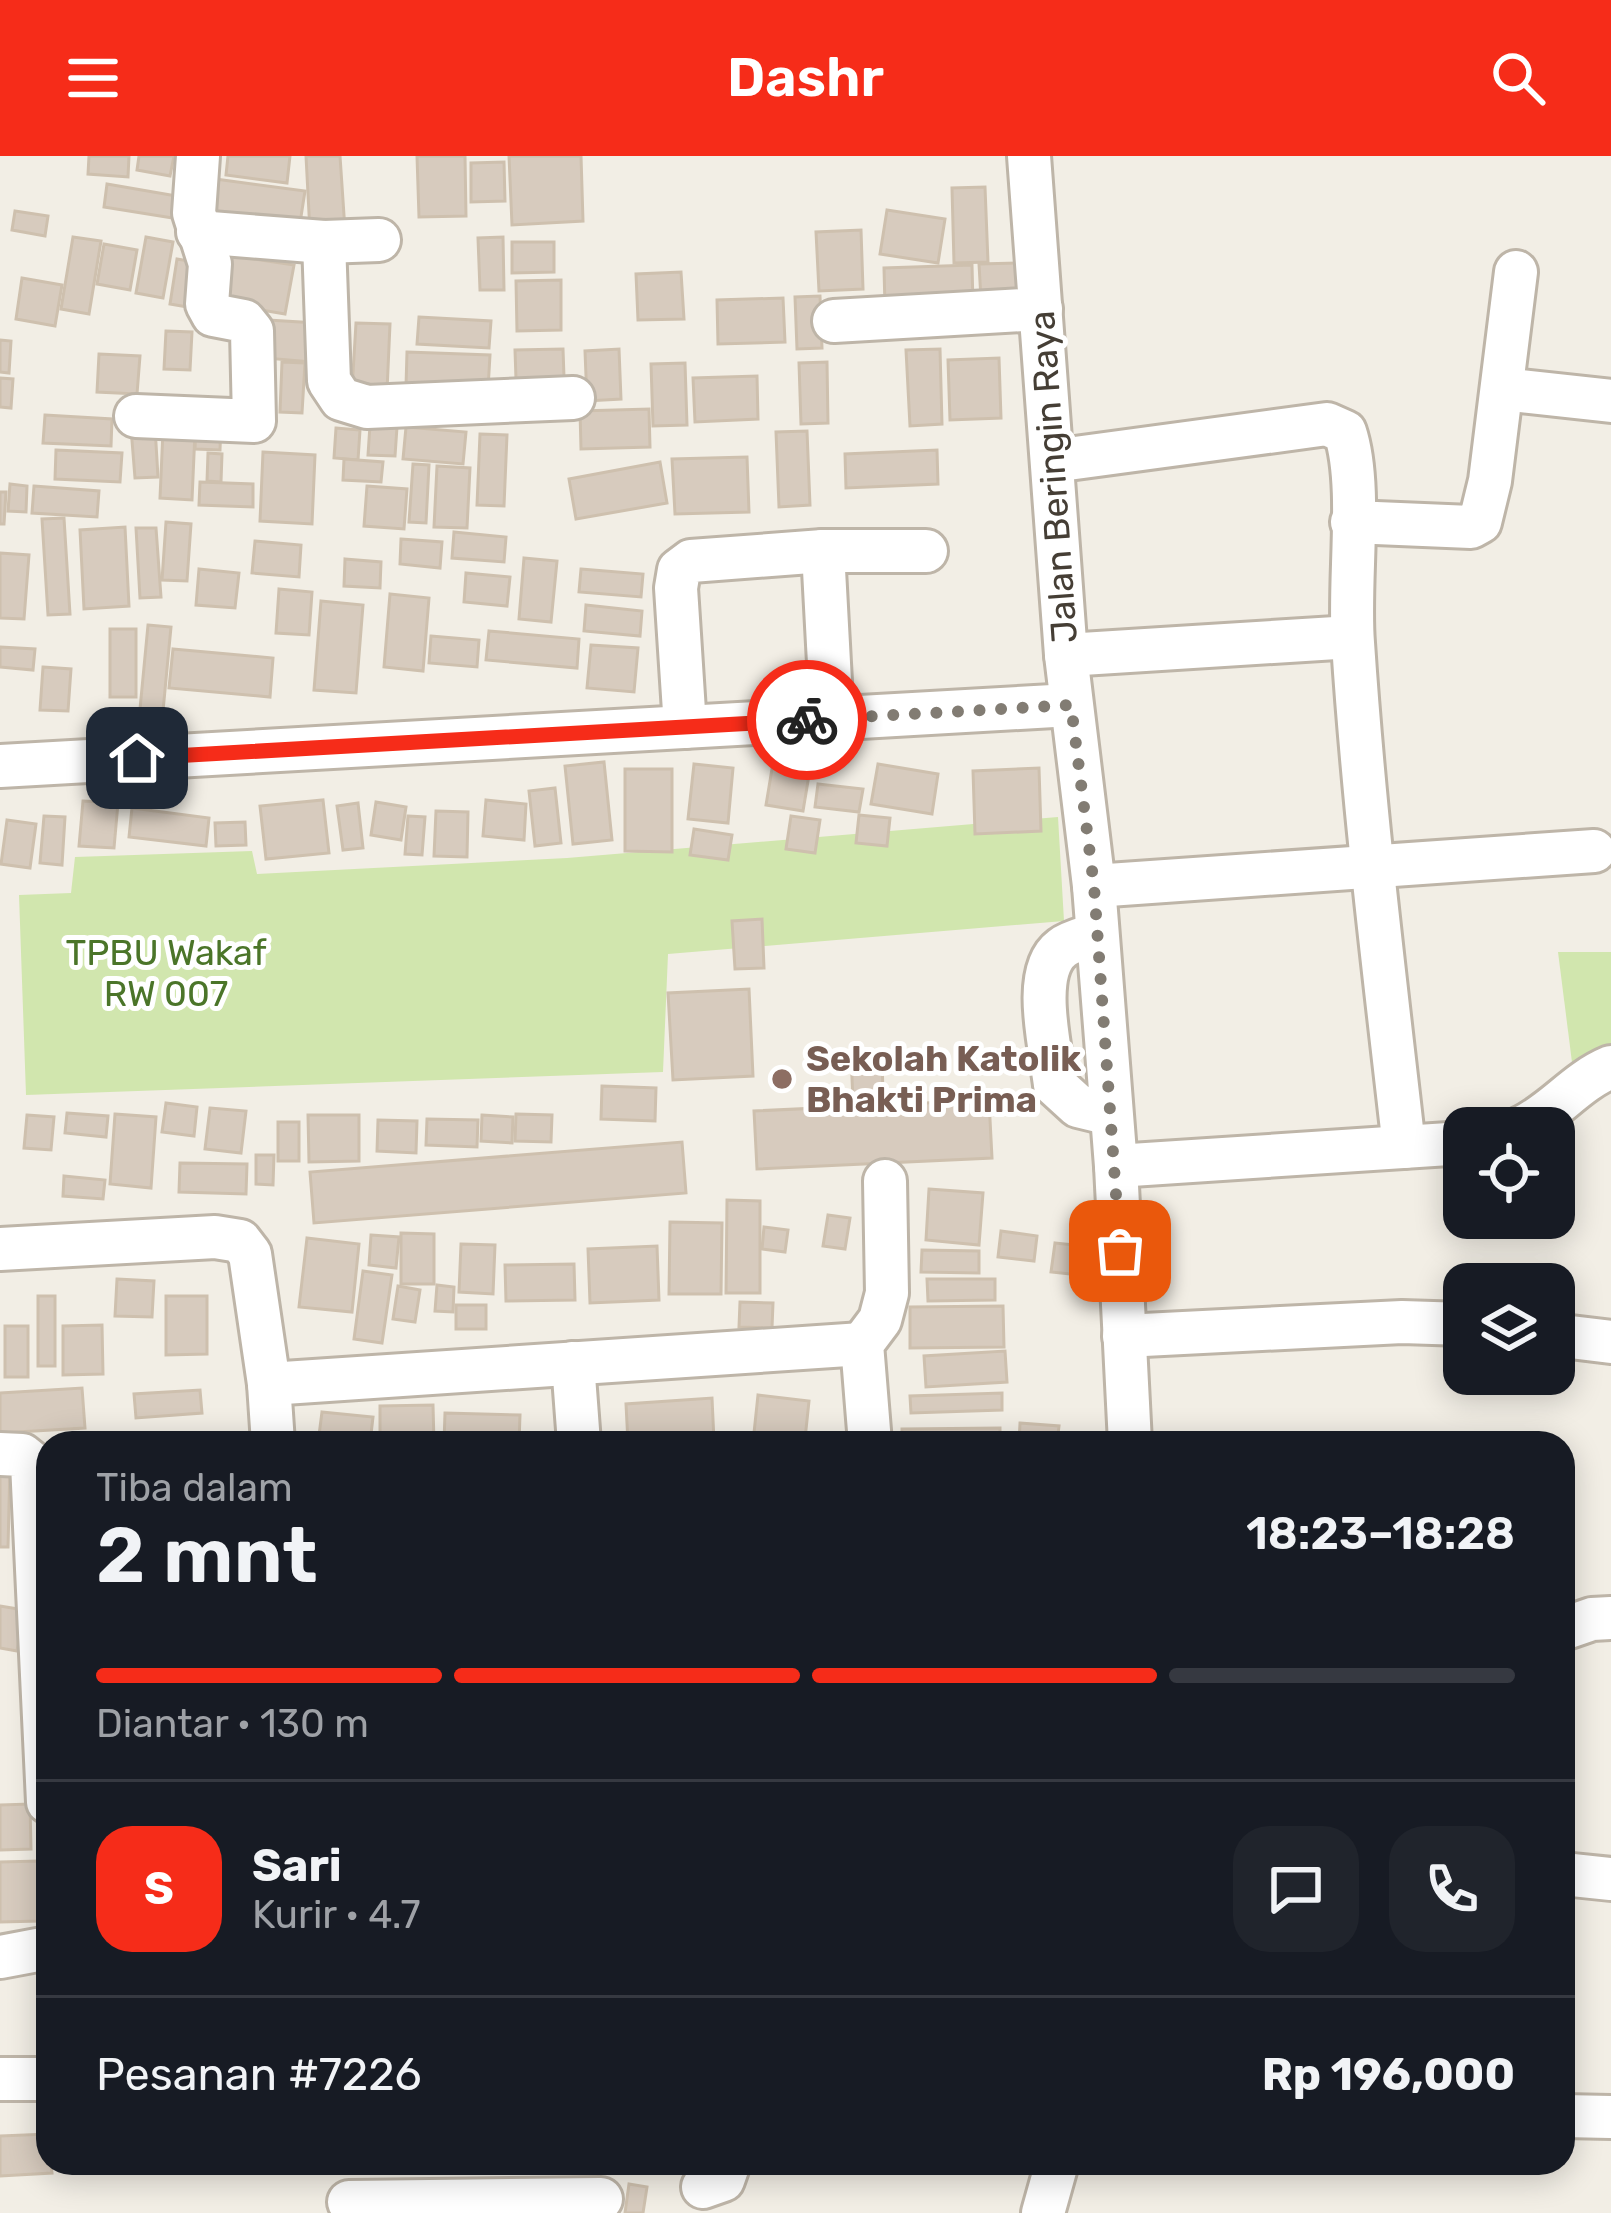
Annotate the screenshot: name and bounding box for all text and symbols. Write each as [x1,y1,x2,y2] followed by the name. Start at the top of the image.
[60,45,126,111] icon: menu
[1485,45,1551,111] icon: search
[727,46,884,110] text: Dashr
[1020,309,1086,645] street label: Jalan Beringin Raya
[747,660,867,780] courier
[774,687,840,753] icon: bike
[86,707,188,809] pin
[104,725,170,791] icon: home
[65,931,267,1015] park label: TPBU Wakaf RW 007
[806,1037,1081,1121] place label: Sekolah Katolik Bhakti Prima
[769,1066,795,1092] marker: Sekolah Katolik Bhakti Prima
[1443,1107,1575,1395] map controls
[1443,1107,1575,1239] button: locate
[1069,1200,1171,1302] pin
[1087,1218,1153,1284] icon: bag
[1443,1263,1575,1395] button: layers
[96,1465,293,1511] text: Tiba dalam
[1246,1507,1515,1560] text: 18:23–18:28
[96,1509,317,1602] text: 2 mnt
[96,1701,369,1747] text: Diantar · 130 m
[1233,1826,1359,1952] button: chat
[1389,1826,1515,1952] button: phone
[252,1839,342,1892] text: Sari
[144,1862,174,1915] text: S
[252,1892,421,1938] text: Kurir · 4.7
[96,2048,422,2101] text: Pesanan #7226
[1262,2048,1515,2101] text: Rp 196,000

